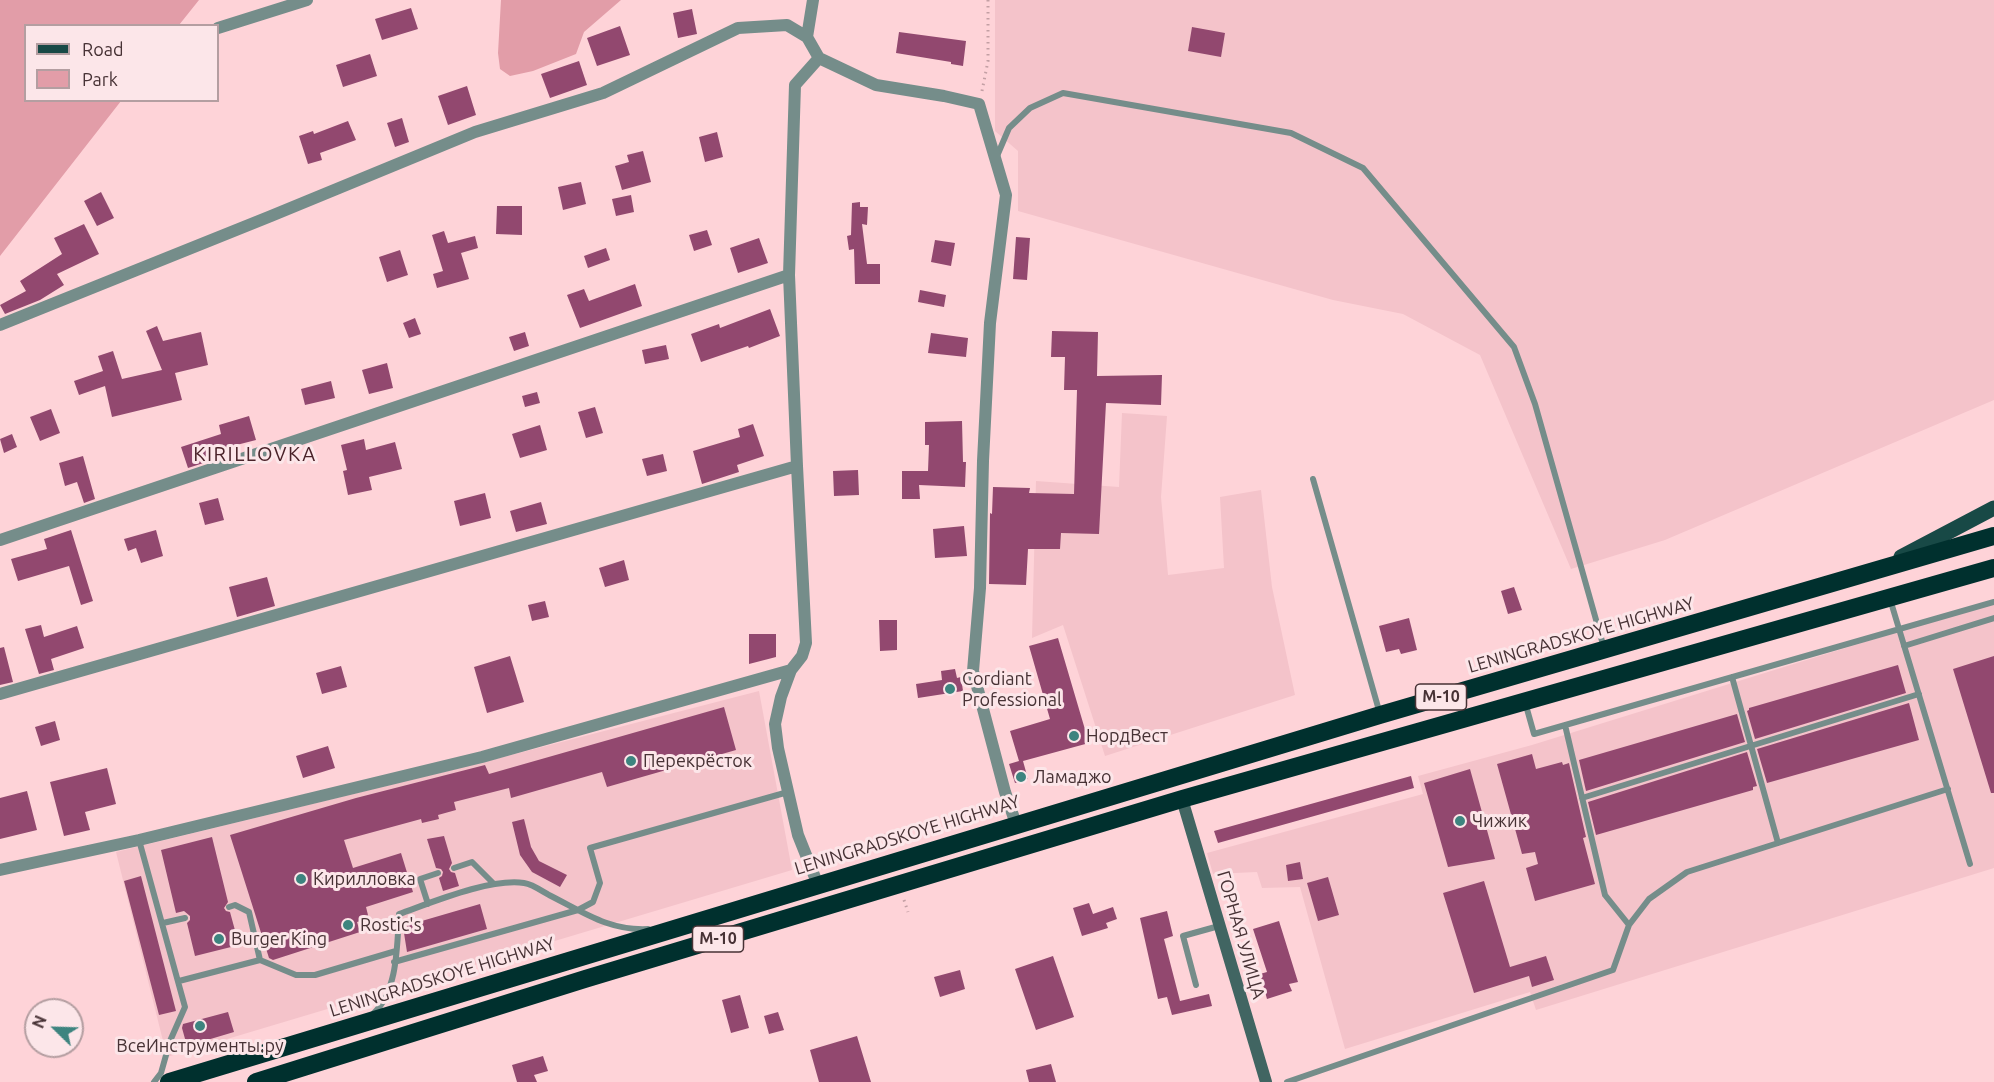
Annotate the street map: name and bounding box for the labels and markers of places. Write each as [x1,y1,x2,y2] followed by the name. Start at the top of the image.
[962,668,1062,710] place label: Cordiant Professional
[943,682,957,696] marker: Cordiant Professional
[1086,725,1168,747] place label: НордВест
[1067,729,1081,743] marker: НордВест
[643,750,752,772] place label: Перекрёсток
[624,754,638,768] marker: Перекрёсток
[1033,766,1111,788] place label: Ламаджо
[1014,770,1028,784] marker: Ламаджо
[1472,810,1527,832] place label: Чижик
[1453,814,1467,828] marker: Чижик
[313,868,416,890] place label: Кирилловка
[294,872,308,886] marker: Кирилловка
[360,914,421,936] place label: Rostiс's
[341,918,355,932] marker: Rostiс's
[231,928,327,950] place label: Burger King
[212,932,226,946] marker: Burger King
[193,1019,207,1033] marker: ВсеИнструменты.ру
[116,1035,284,1057] place label: ВсеИнструменты.ру

